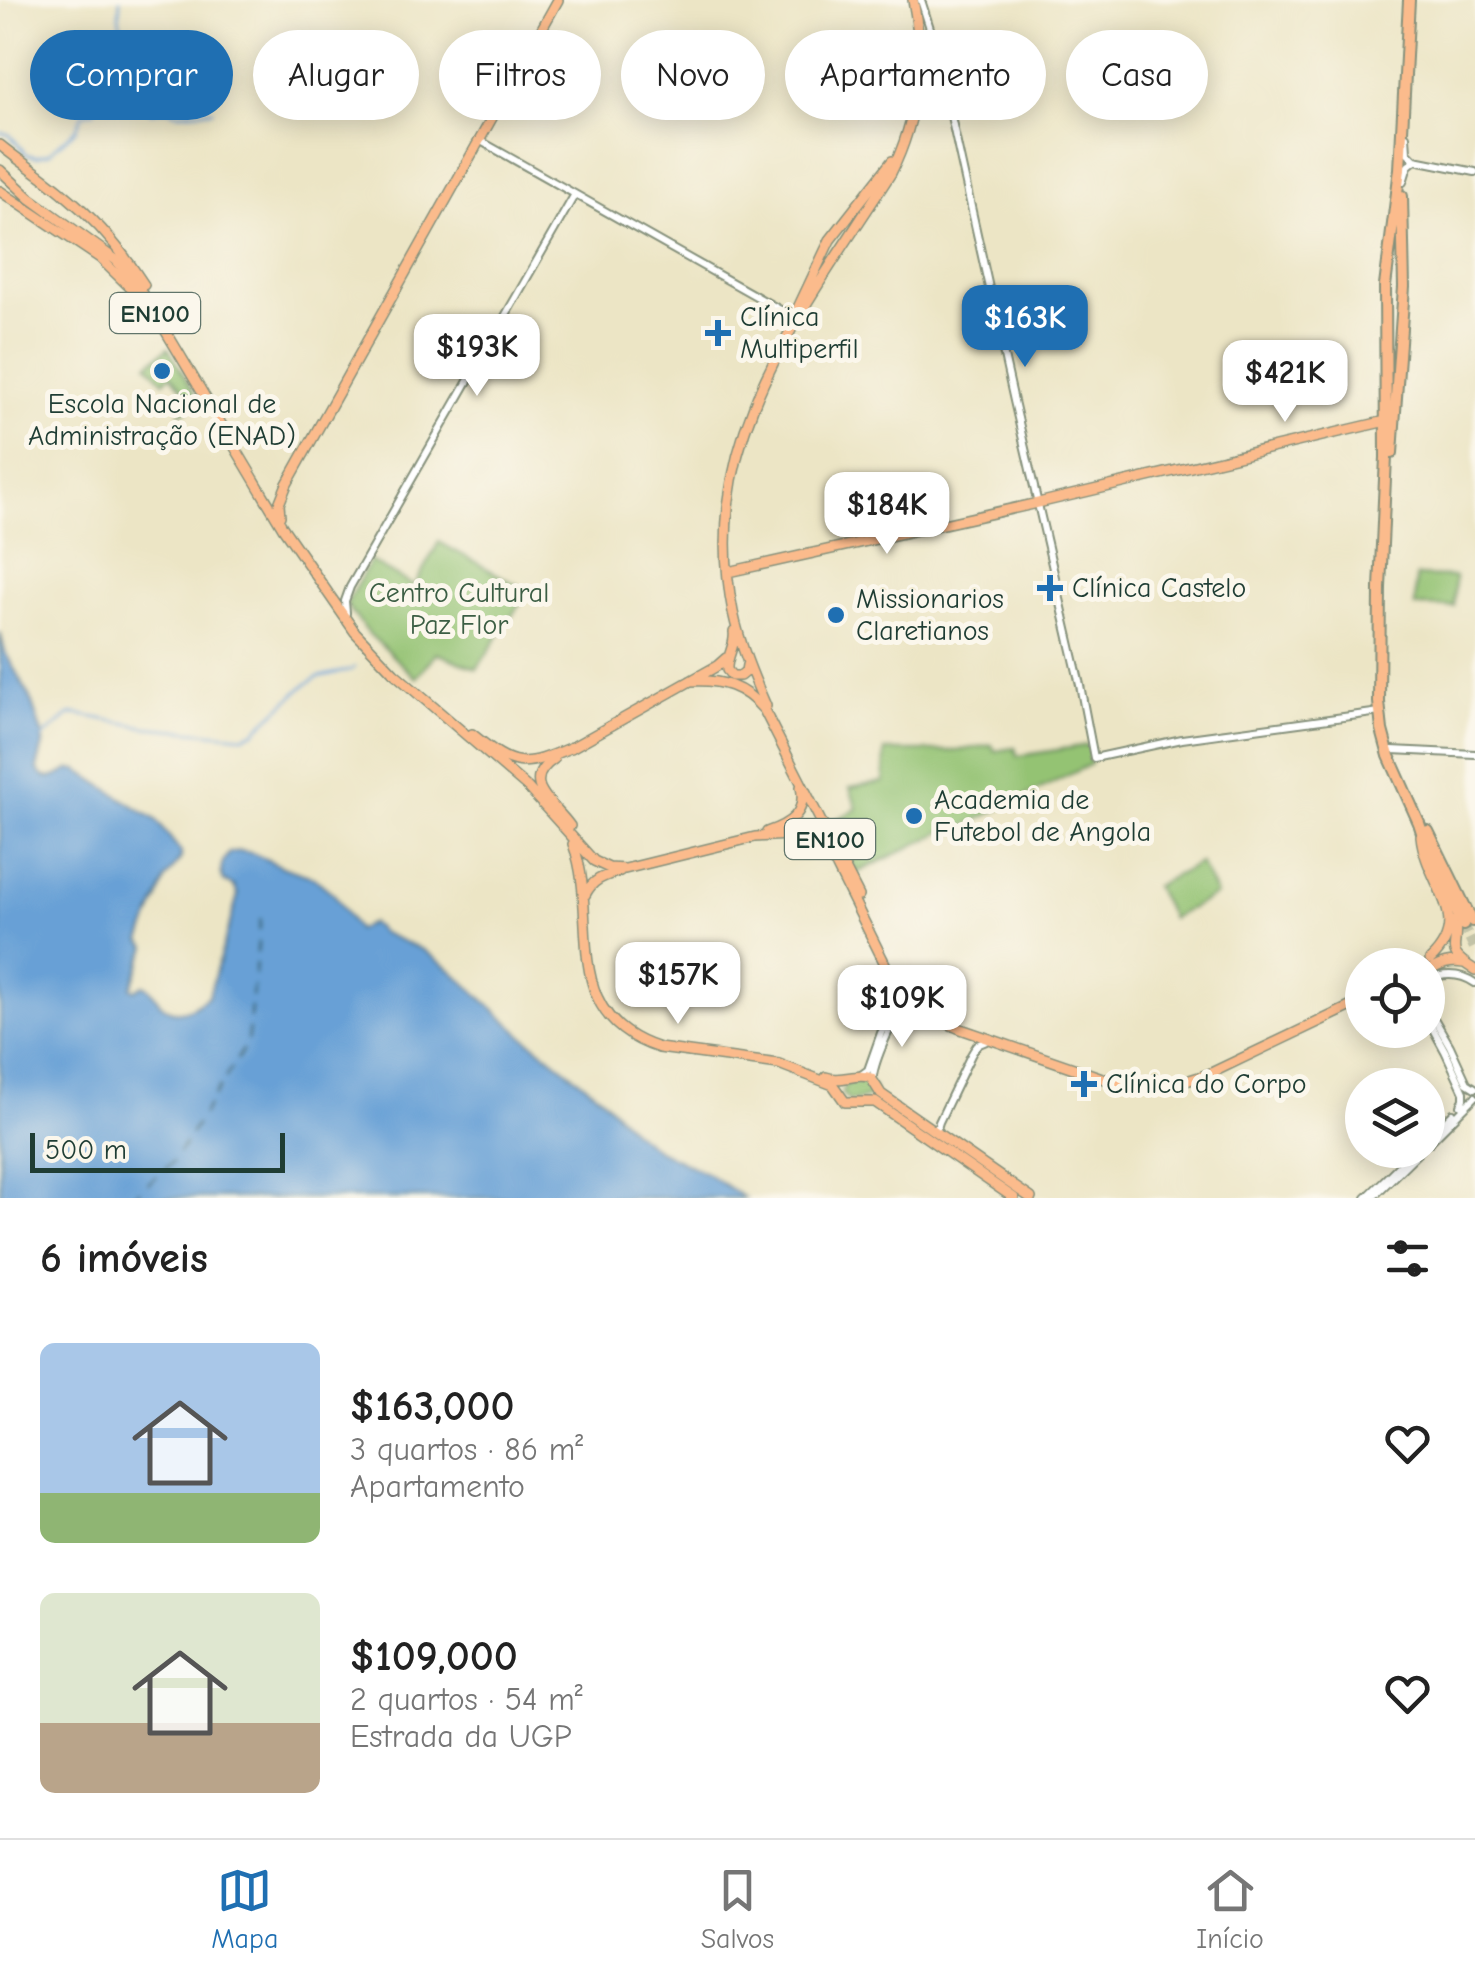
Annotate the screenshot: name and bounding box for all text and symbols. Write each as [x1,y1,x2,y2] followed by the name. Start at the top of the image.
[30,30,233,120] chip: Comprar
[253,30,419,120] chip: Alugar
[439,30,601,120] chip: Filtros
[621,30,765,120] chip: Novo
[785,30,1046,120] chip: Apartamento
[1066,30,1208,120] chip: Casa
[955,285,1095,370] pin: $163K
[110,293,200,333] road number: EN100
[984,299,1066,336] text: $163K
[740,301,859,365] place label: Clínica Multiperfil
[407,314,547,399] pin: $193K
[705,320,731,346] marker: Clínica Multiperfil
[436,328,518,365] text: $193K
[1215,340,1355,425] pin: $421K
[1245,354,1325,391] text: $421K
[151,360,173,382] marker: Escola Nacional de Administração (ENAD)
[28,388,296,452] place label: Escola Nacional de Administração (ENAD)
[817,472,957,557] pin: $184K
[846,486,928,523] text: $184K
[1072,572,1246,604] place label: Clínica Castelo
[1037,575,1063,601] marker: Clínica Castelo
[369,577,549,641] park label: Centro Cultural Paz Flor
[856,583,1004,647] place label: Missionarios Claretianos
[825,604,847,626] marker: Missionarios Claretianos
[934,784,1151,848] place label: Academia de Futebol de Angola
[903,805,925,827] marker: Academia de Futebol de Angola
[785,819,875,859] road number: EN100
[608,942,748,1027] pin: $157K
[1345,948,1445,1168] map controls
[1345,948,1445,1048] button: locate
[637,956,719,993] text: $157K
[832,965,972,1050] pin: $109K
[860,979,944,1016] text: $109K
[1106,1068,1307,1100] place label: Clínica do Corpo
[1345,1068,1445,1168] button: layers
[1071,1071,1097,1097] marker: Clínica do Corpo
[30,1128,285,1172] scale bar
[45,1134,127,1166] text: 500 m
[1380,1231,1435,1286] icon: filters
[40,1234,208,1283] text: 6 imóveis
[350,1382,515,1431] text: $163,000
[120,1383,240,1503] icon: home
[1380,1416,1435,1471] icon: heart
[350,1431,583,1468] text: 3 quartos · 86 m²
[350,1468,525,1505] text: Apartamento
[350,1632,518,1681] text: $109,000
[120,1633,240,1753] icon: home
[1380,1666,1435,1721] icon: heart
[350,1681,583,1718] text: 2 quartos · 54 m²
[350,1718,572,1755] text: Estrada da UGP
[211,1863,278,1955] tab: Mapa
[701,1863,774,1955] tab: Salvos
[1196,1863,1264,1955] tab: Início

